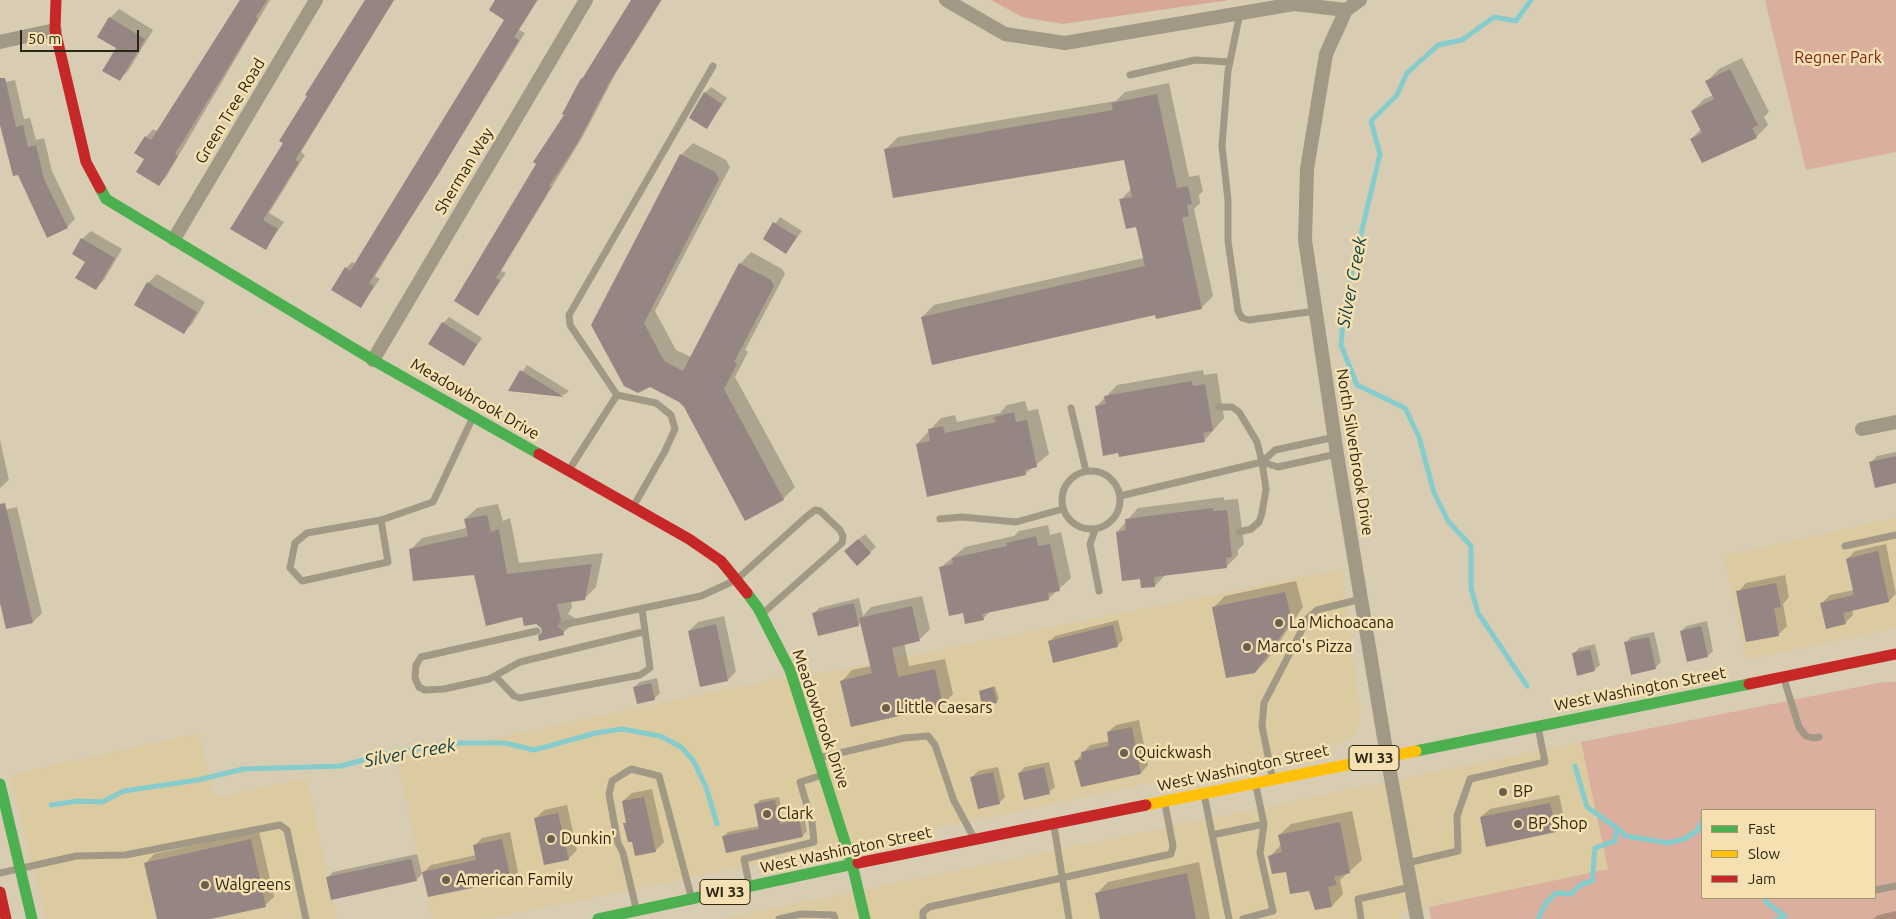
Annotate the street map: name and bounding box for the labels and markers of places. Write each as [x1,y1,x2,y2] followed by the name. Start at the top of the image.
[1289,613,1394,633] place label: La Michoacana
[1273,617,1285,629] marker: La Michoacana
[1257,637,1352,657] place label: Marco's Pizza
[1241,641,1253,653] marker: Marco's Pizza
[896,698,992,718] place label: Little Caesars
[880,702,892,714] marker: Little Caesars
[1134,743,1212,763] place label: Quickwash
[1118,747,1130,759] marker: Quickwash
[1513,782,1533,802] place label: BP
[1497,786,1509,798] marker: BP
[777,804,813,824] place label: Clark
[761,808,773,820] marker: Clark
[1528,814,1588,834] place label: BP Shop
[1512,818,1524,830] marker: BP Shop
[561,829,615,849] place label: Dunkin'
[545,833,557,845] marker: Dunkin'
[456,870,573,890] place label: American Family
[440,874,452,886] marker: American Family
[215,875,291,895] place label: Walgreens
[199,879,211,891] marker: Walgreens

